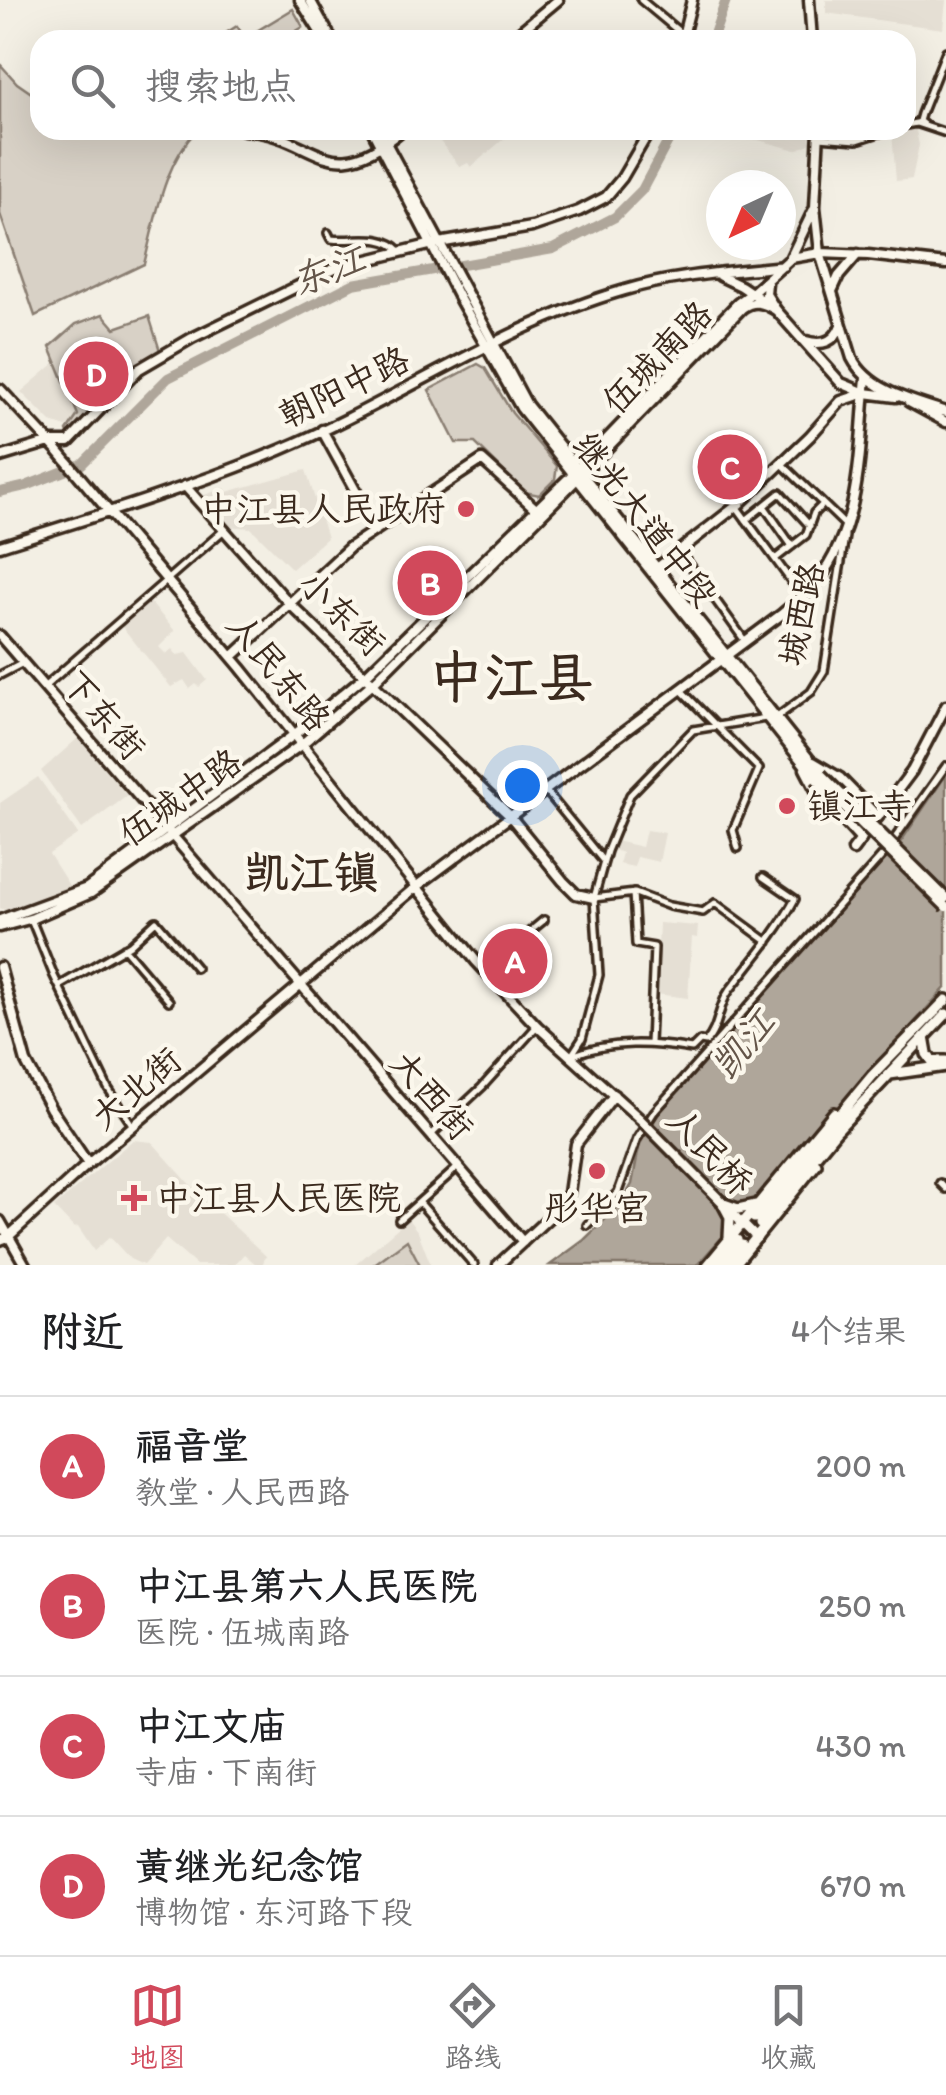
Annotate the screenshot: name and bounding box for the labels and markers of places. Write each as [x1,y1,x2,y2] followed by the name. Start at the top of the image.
[64,336,128,412] pin: D
[698,430,762,504] pin: C
[201,488,446,530] place label: 中江县人民政府
[455,498,477,520] marker: 中江县人民政府
[398,546,462,620] pin: B
[807,785,912,827] place label: 镇江寺
[776,795,798,817] marker: 镇江寺
[482,924,548,998] pin: A
[586,1160,608,1182] marker: 彤华宫
[156,1177,401,1219] place label: 中江县人民医院
[121,1185,147,1211] marker: 中江县人民医院
[544,1187,650,1229] place label: 彤华宫

